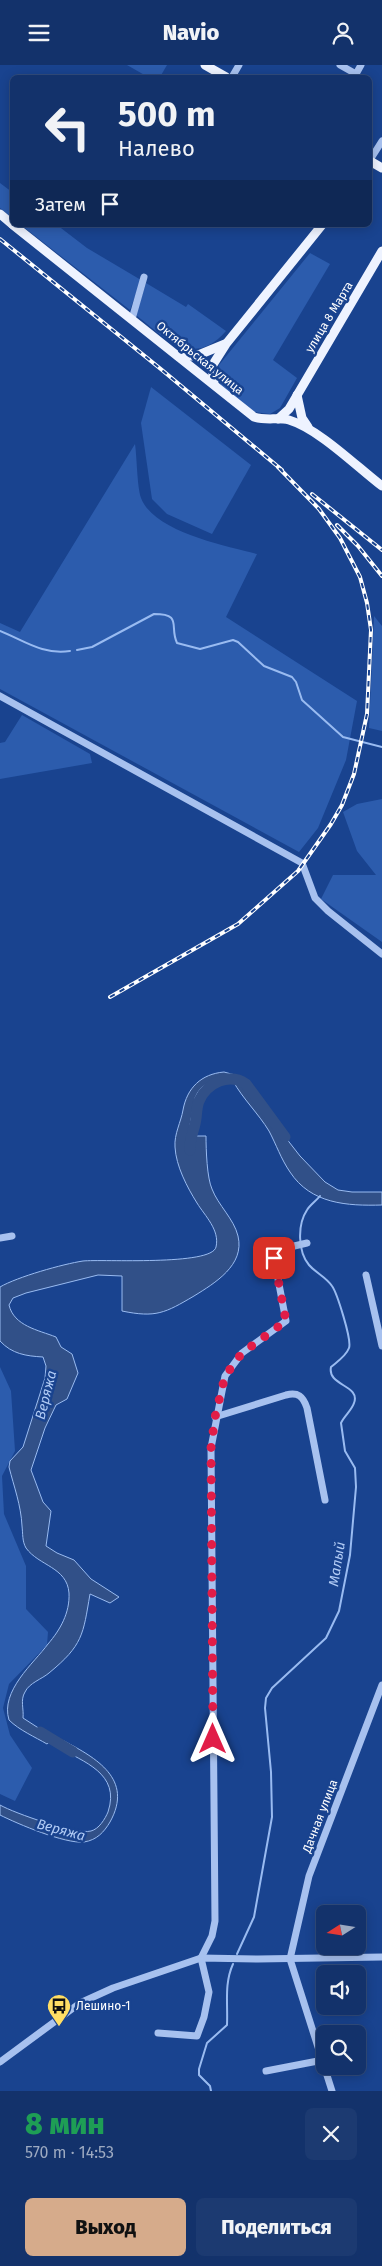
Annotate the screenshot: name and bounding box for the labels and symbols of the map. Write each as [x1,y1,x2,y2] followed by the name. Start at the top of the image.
[302,279,356,355] street label: улица 8 Марта
[154,319,246,397] street label: Октябрьская улица
[253,1237,295,1279] pin
[32,1369,60,1421] water label: Веряжа
[325,1540,349,1588] water label: Малый
[186,1712,238,1764] position arrow
[299,1777,340,1856] street label: Дачная улица
[35,1815,87,1845] water label: Веряжа
[316,1905,366,1955] north arrow
[46,1993,72,2027] bus stop icon: Лешино-1
[76,1999,131,2013] place label: Лешино-1

